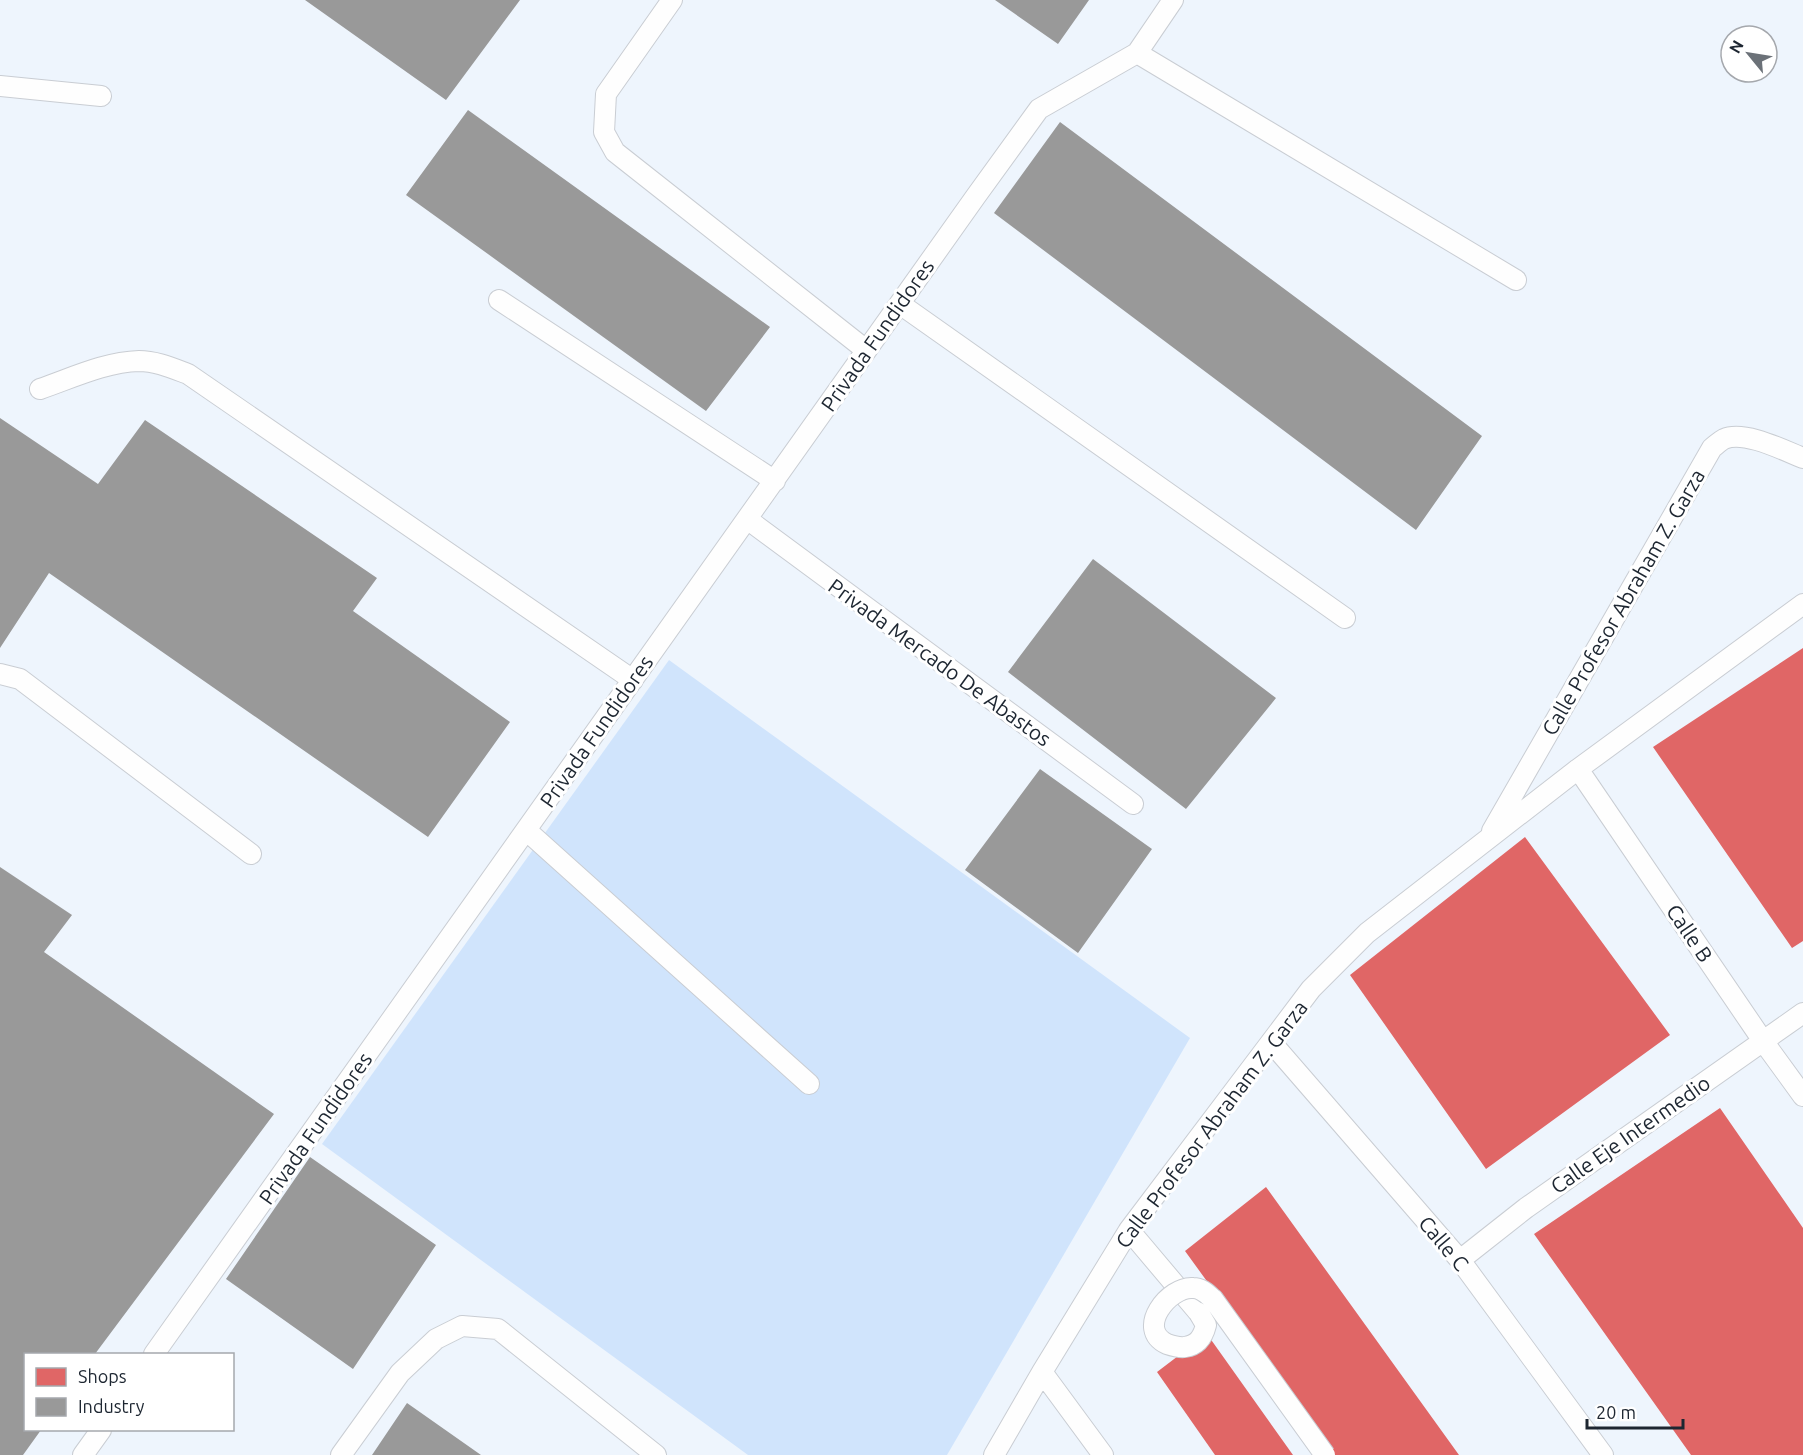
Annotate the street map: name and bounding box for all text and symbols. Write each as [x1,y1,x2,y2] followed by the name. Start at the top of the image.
[1719,24,1779,84] north arrow
[1725,37,1747,56] text: N
[816,254,938,416] street label: Privada Fundidores
[1537,465,1709,739] street label: Calle Profesor Abraham Z. Garza
[824,573,1056,751] street label: Privada Mercado De Abastos
[535,650,657,812] street label: Privada Fundidores
[1662,900,1718,966] street label: Calle B
[1110,996,1312,1252] street label: Calle Profesor Abraham Z. Garza
[254,1047,376,1209] street label: Privada Fundidores
[1546,1070,1714,1198] street label: Calle Eje Intermedio
[1414,1211,1474,1275] street label: Calle C
[24,1353,234,1431] legend
[78,1366,127,1386] text: Shops
[1587,1392,1683,1430] scale bar
[78,1396,145,1416] text: Industry
[1596,1402,1636,1422] text: 20 m

